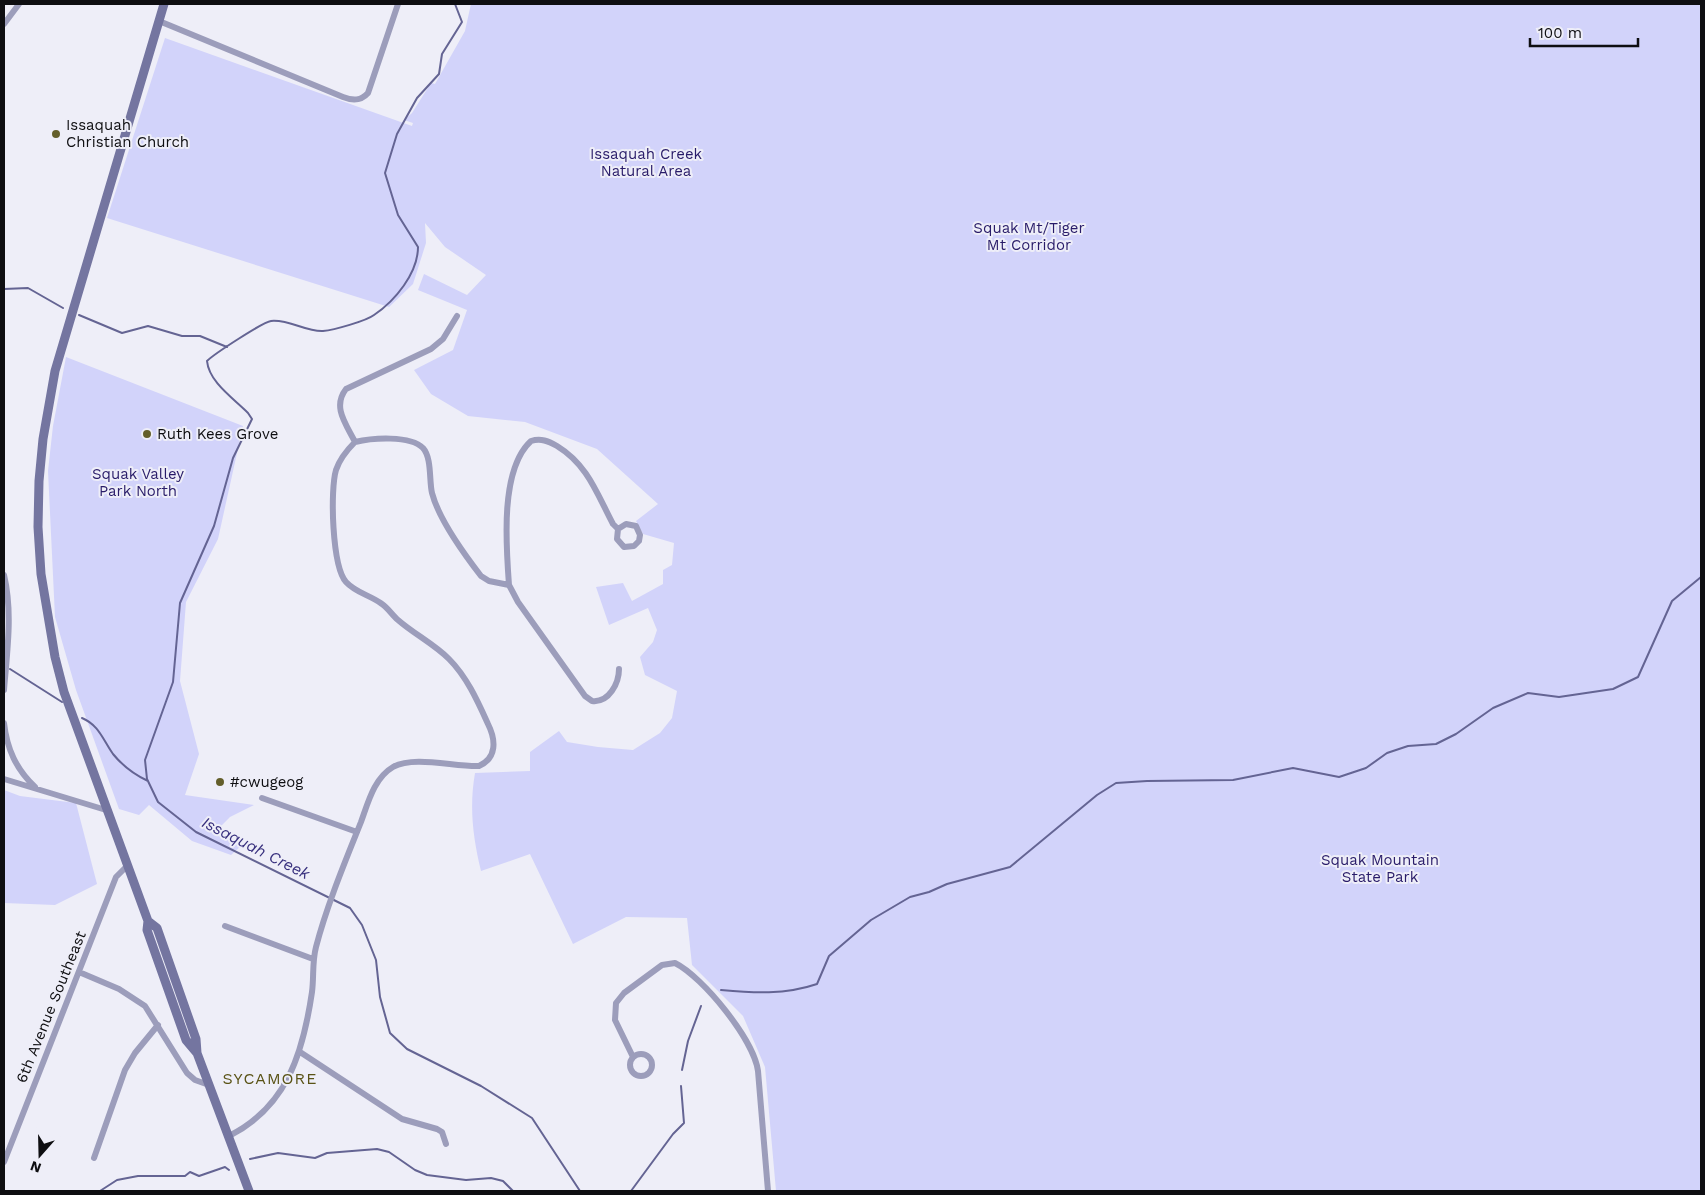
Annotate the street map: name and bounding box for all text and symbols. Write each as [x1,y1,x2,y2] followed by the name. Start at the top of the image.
[1530,15,1638,47] scale bar
[1538,24,1582,42] text: 100 m
[66,116,189,151] place label: Issaquah Christian Church
[50,128,62,140] marker: Issaquah Christian Church
[590,145,703,180] park label: Issaquah Creek Natural Area
[973,219,1085,254] park label: Squak Mt/Tiger Mt Corridor
[157,425,279,443] place label: Ruth Kees Grove
[141,428,153,440] marker: Ruth Kees Grove
[92,465,184,500] park label: Squak Valley Park North
[230,773,303,791] place label: #cwugeog
[214,776,226,788] marker: #cwugeog
[199,813,314,884] water label: Issaquah Creek
[1321,851,1439,886] park label: Squak Mountain State Park
[12,928,90,1086] street label: 6th Avenue Southeast
[223,1069,317,1088] district label: SYCAMORE
[15,1130,65,1180] north arrow
[28,1158,43,1177] text: N

